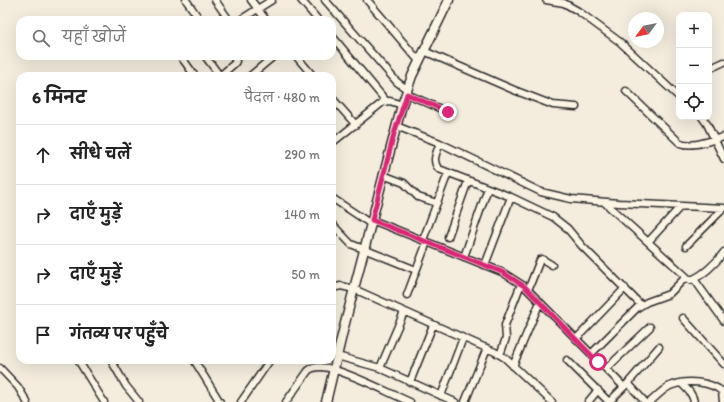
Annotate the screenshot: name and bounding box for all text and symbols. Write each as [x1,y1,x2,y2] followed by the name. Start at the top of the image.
[628,12,664,48] north arrow
[676,12,712,120] map controls
[676,12,712,48] button: +
[16,16,336,60] search box
[30,27,52,49] icon: search
[62,28,126,46] text: यहाँ खोजें
[676,48,712,84] button: −
[676,84,712,120] button: locate
[32,87,86,107] text: 6 मिनट
[244,90,320,105] text: पैदल · 480 m
[439,103,457,121] route end
[32,144,54,166] icon: ahead
[70,145,131,163] text: सीधे चलें
[284,147,320,162] text: 290 m
[32,204,54,226] icon: right
[70,205,122,223] text: दाएँ मुड़ें
[284,207,320,222] text: 140 m
[32,264,54,286] icon: right
[70,265,122,283] text: दाएँ मुड़ें
[291,267,320,282] text: 50 m
[32,324,54,346] icon: arrive
[70,325,168,343] text: गंतव्य पर पहुँचे
[589,353,607,371] route start

